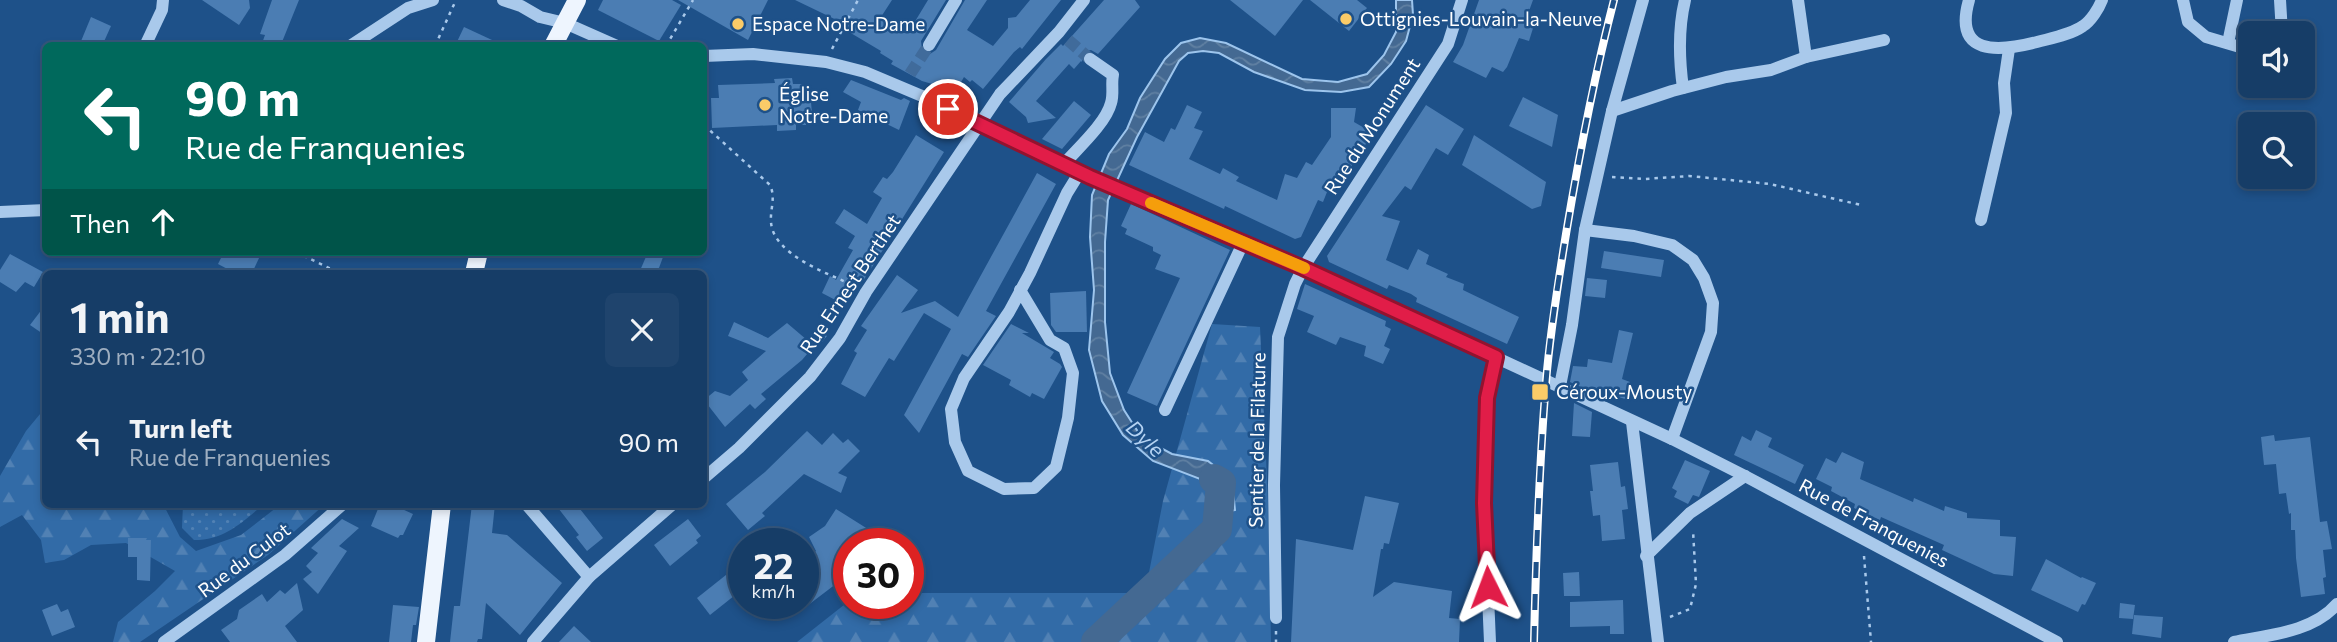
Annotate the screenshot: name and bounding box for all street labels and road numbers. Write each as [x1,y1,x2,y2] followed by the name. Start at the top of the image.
[1319,53,1424,198] street label: Rue du Monument
[794,210,905,358] street label: Rue Ernest Berthet
[1243,352,1270,528] street label: Sentier de la Filature
[1795,473,1953,572] street label: Rue de Franquenies
[193,517,295,602] street label: Rue du Culot

